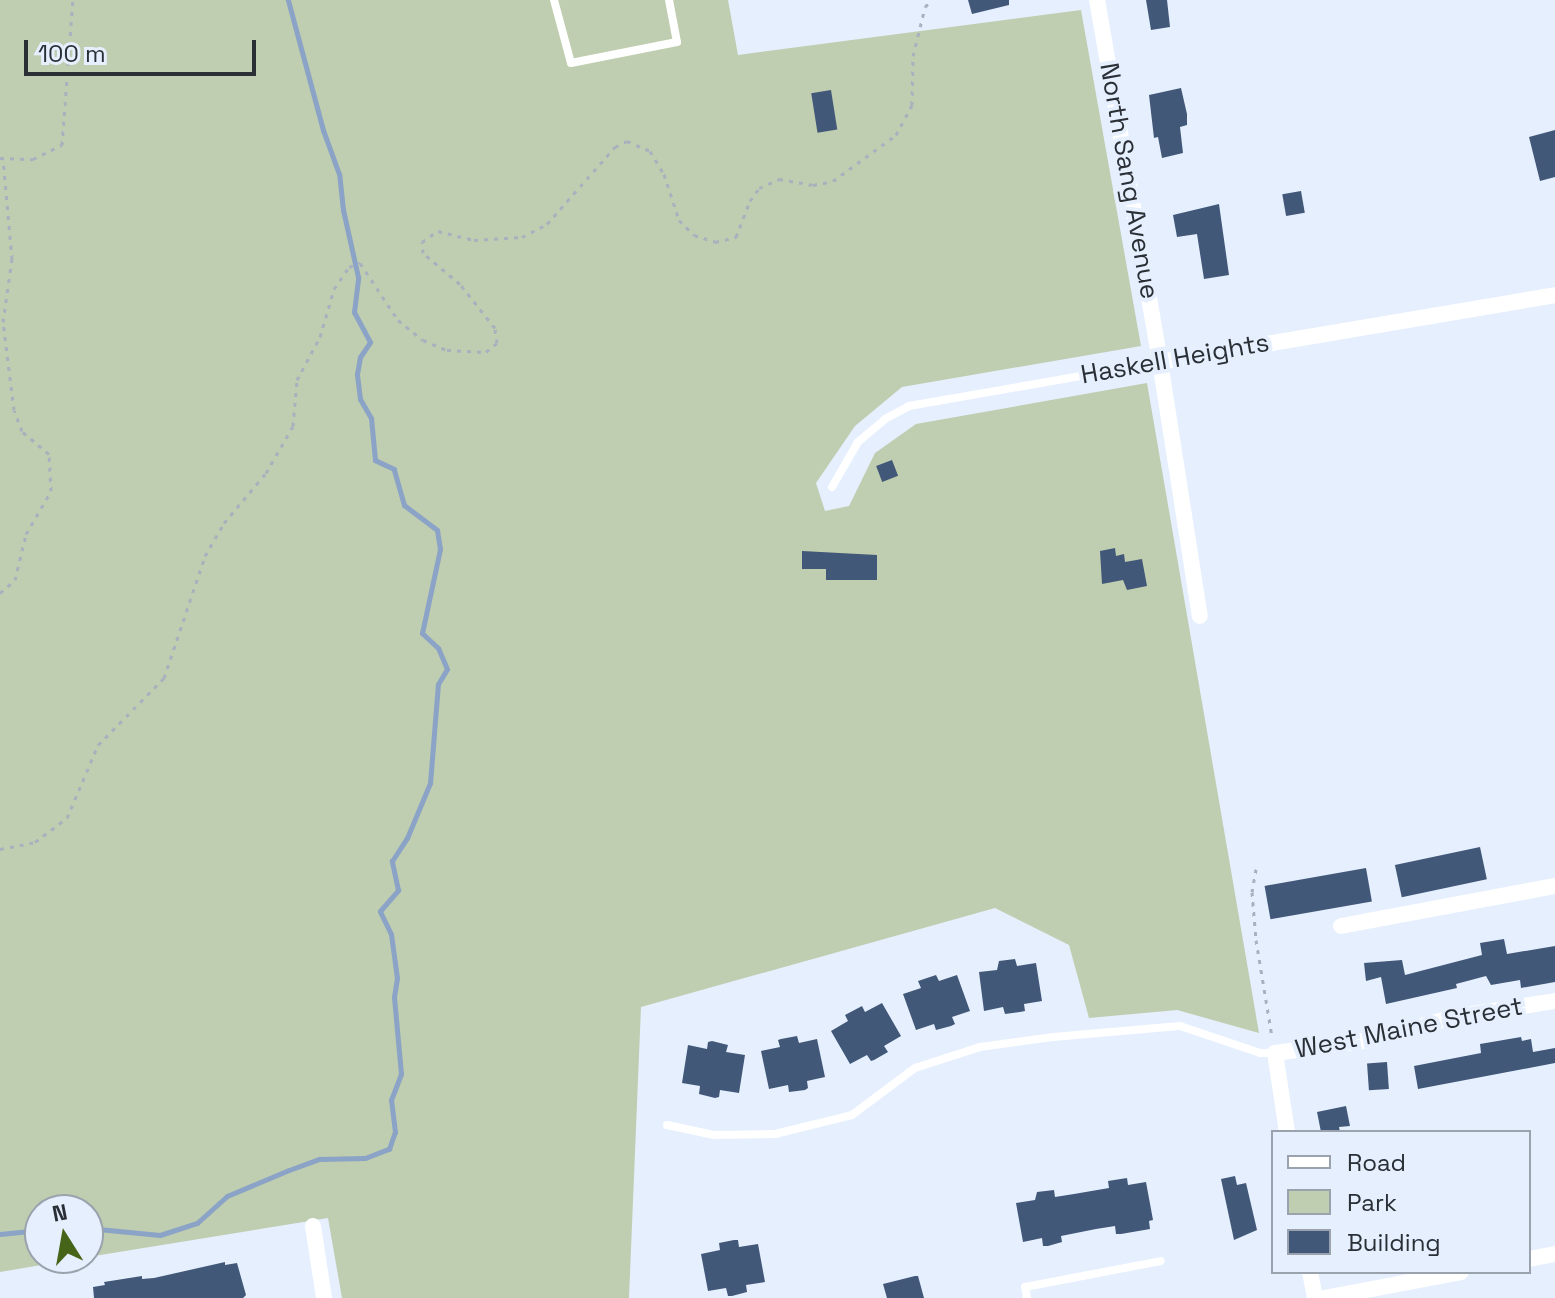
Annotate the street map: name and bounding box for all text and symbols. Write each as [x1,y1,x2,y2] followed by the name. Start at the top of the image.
[28,24,260,74] scale bar
[38,38,106,69] text: 100 m
[1093,60,1165,302] street label: North Sang Avenue
[1079,327,1271,391] street label: Haskell Heights
[1293,991,1525,1065] street label: West Maine Street
[1271,1130,1531,1274] legend
[1347,1147,1406,1178] text: Road
[1347,1187,1397,1218] text: Park
[24,1194,104,1274] north arrow
[50,1197,70,1228] text: N
[1347,1227,1441,1258] text: Building

